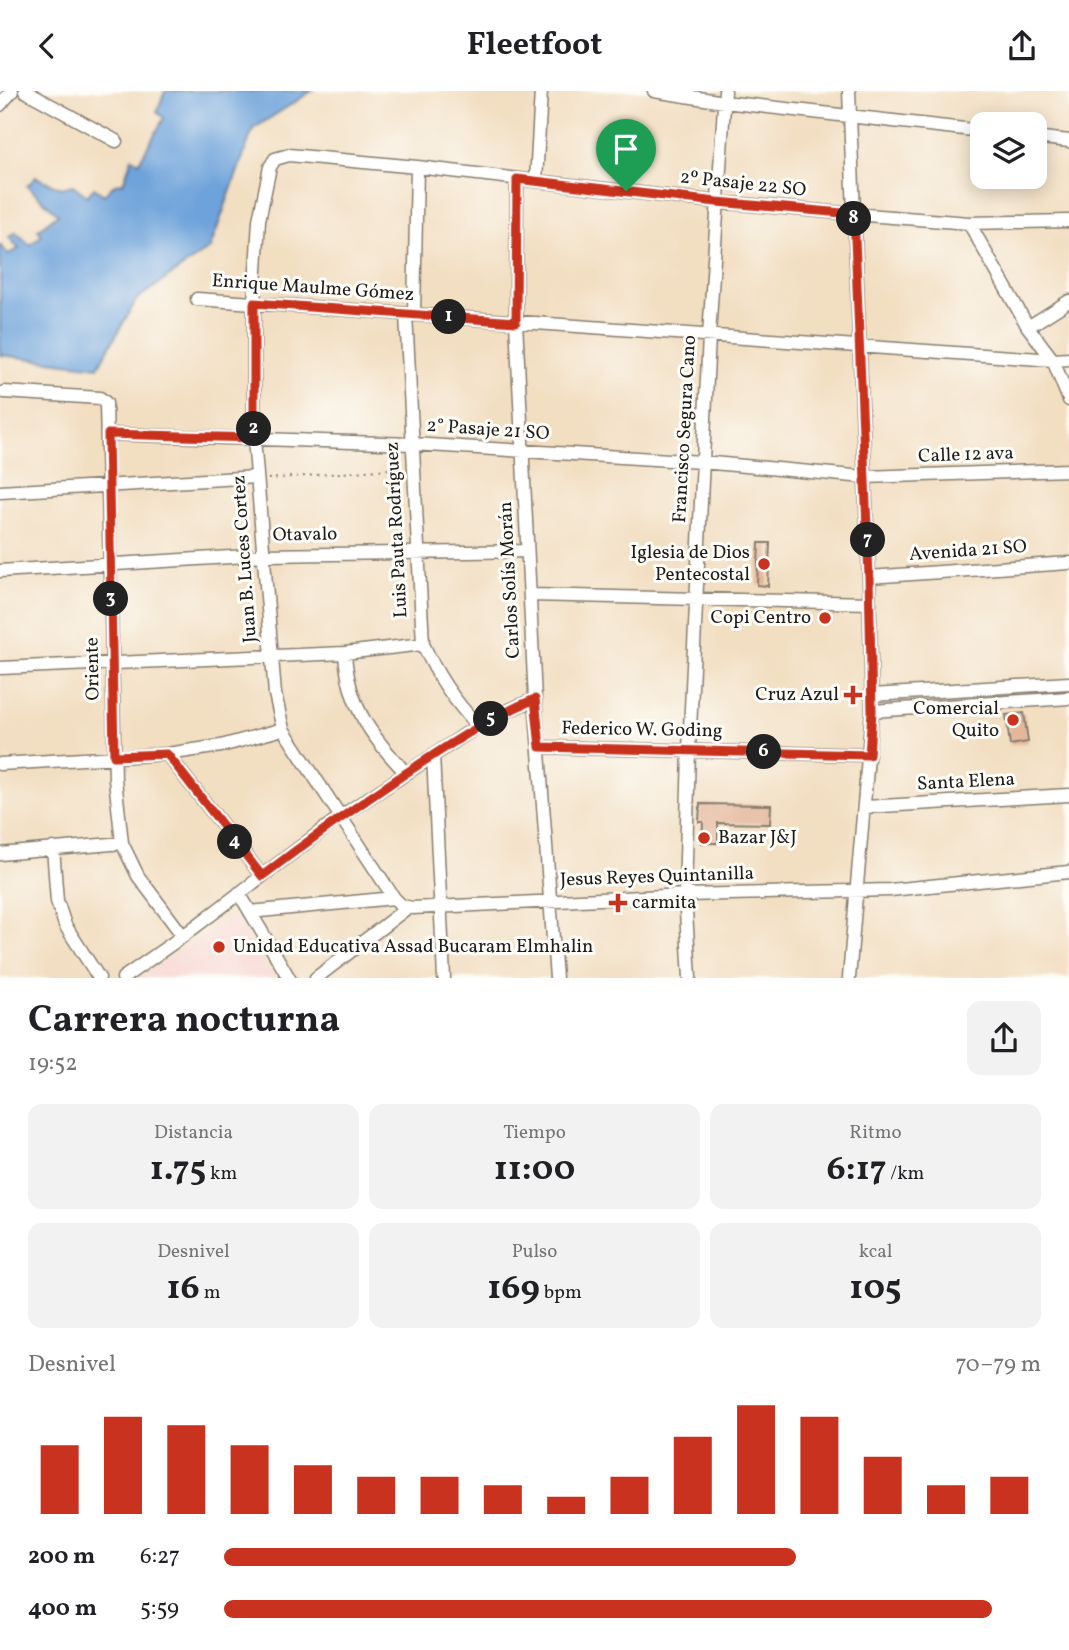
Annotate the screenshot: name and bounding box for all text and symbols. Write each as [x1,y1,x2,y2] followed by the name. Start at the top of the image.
[467,24,602,68] text: Fleetfoot
[28,27,66,65] icon: back
[1003,27,1041,65] icon: share
[970,112,1047,189] map controls
[970,112,1047,189] button: layers
[596,119,656,191] pin
[607,130,645,168] icon: arrive
[679,164,808,204] street label: 2º Pasaje 22 SO
[836,201,872,237] pin: 8
[848,205,859,231] text: 8
[211,268,415,308] street label: Enrique Maulme Gómez
[432,299,466,335] pin: 1
[445,303,452,329] text: 1
[667,334,703,524] street label: Francisco Segura Cano
[236,411,272,447] pin: 2
[426,413,550,447] street label: 2° Pasaje 21 SO
[249,415,258,441] text: 2
[918,440,1014,470] street label: Calle 12 ava
[379,441,415,619] street label: Luis Pauta Rodríguez
[226,474,264,644] street label: Juan B. Luces Cortez
[493,501,527,659] street label: Carlos Solís Morán
[272,521,338,549] street label: Otavalo
[850,523,886,557] pin: 7
[863,526,872,552] text: 7
[908,534,1028,568] street label: Avenida 21 SO
[630,540,750,588] place label: Iglesia de Dios Pentecostal
[756,556,772,572] marker: Iglesia de Dios Pentecostal
[94,581,128,617] pin: 3
[106,585,115,611] text: 3
[711,605,811,631] place label: Copi Centro
[817,610,833,626] marker: Copi Centro
[79,637,107,701] street label: Oriente
[755,682,839,708] place label: Cruz Azul
[845,687,861,703] marker: Cruz Azul
[913,696,999,744] place label: Comercial Quito
[474,701,508,737] pin: 5
[486,705,495,731] text: 5
[1005,712,1021,728] marker: Comercial Quito
[561,716,723,744] street label: Federico W. Goding
[746,735,782,769] pin: 6
[758,738,769,764] text: 6
[916,766,1016,798] street label: Santa Elena
[218,825,252,859] pin: 4
[718,825,797,851] place label: Bazar J&J
[229,828,240,854] text: 4
[696,830,712,846] marker: Bazar J&J
[560,861,754,893] street label: Jesus Reyes Quintanilla
[632,890,697,916] place label: carmita
[610,895,626,911] marker: carmita
[233,934,593,960] place label: Unidad Educativa Assad Bucaram Elmhalin
[211,939,227,955] marker: Unidad Educativa Assad Bucaram Elmhalin
[28,995,340,1048] text: Carrera nocturna
[967,1001,1041,1075] button: share
[28,1048,78,1080] text: 19:52
[154,1120,233,1146] text: Distancia
[503,1120,566,1146] text: Tiempo
[849,1120,902,1146] text: Ritmo
[150,1146,206,1194] text: 1.75
[494,1146,575,1194] text: 11:00
[827,1146,887,1194] text: 6:17
[206,1161,237,1187] text: km
[887,1161,924,1187] text: /km
[157,1239,230,1265] text: Desnivel
[512,1239,557,1265] text: Pulso
[859,1239,892,1265] text: kcal
[167,1265,200,1313] text: 16
[487,1265,540,1313] text: 169
[849,1265,902,1313] text: 105
[200,1280,220,1306] text: m
[540,1280,582,1306] text: bpm
[28,1349,116,1381] text: Desnivel
[955,1349,1041,1381] text: 70–79 m
[28,1541,95,1573] text: 200 m
[140,1541,180,1573] text: 6:27
[28,1593,97,1625] text: 400 m
[140,1593,179,1625] text: 5:59

